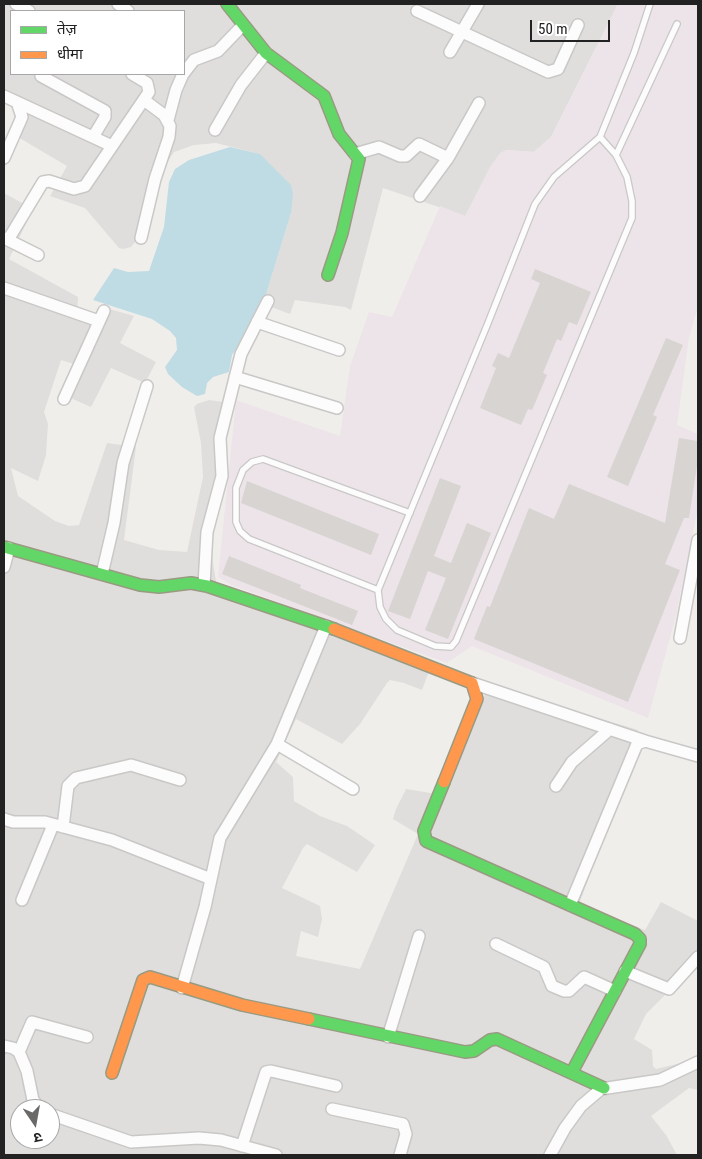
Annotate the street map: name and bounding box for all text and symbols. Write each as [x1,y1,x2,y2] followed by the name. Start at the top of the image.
[10,10,185,75] legend
[532,10,612,42] scale bar
[57,20,77,38] text: तेज़
[538,20,568,38] text: 50 m
[57,45,83,63] text: धीमा
[10,1099,60,1149] north arrow
[32,1129,44,1146] text: उ

